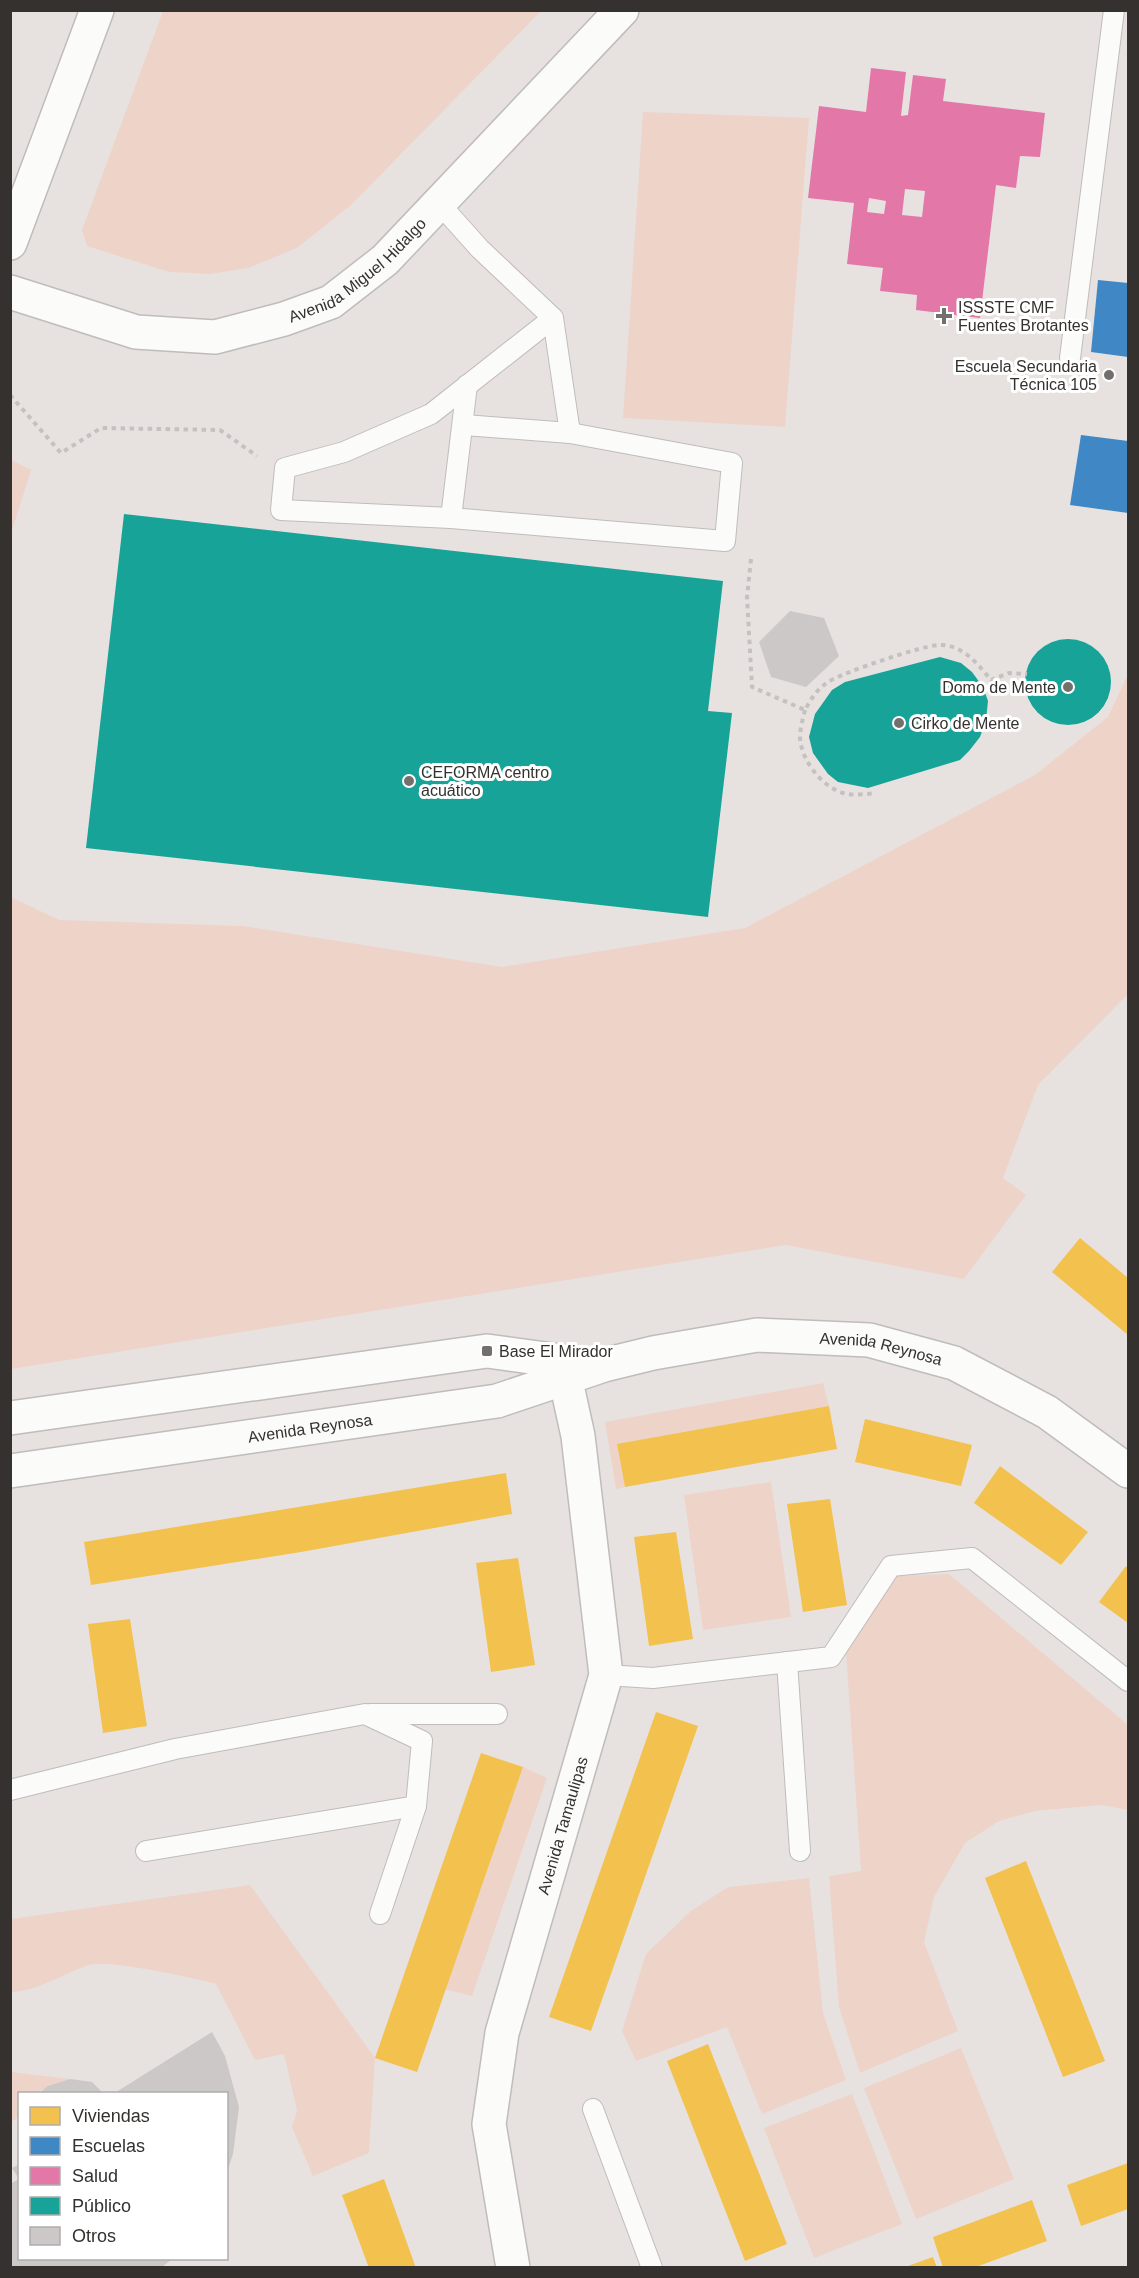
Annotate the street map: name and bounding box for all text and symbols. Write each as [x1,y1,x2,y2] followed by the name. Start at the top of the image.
[286,214,429,325] street label: Avenida Miguel Hidalgo
[958,299,1089,334] place label: ISSSTE CMF Fuentes Brotantes
[935,307,953,325] marker: ISSSTE CMF Fuentes Brotantes
[955,358,1097,393] place label: Escuela Secundaria Técnica 105
[1102,368,1116,382] marker: Escuela Secundaria Técnica 105
[942,679,1056,696] place label: Domo de Mente
[1061,680,1075,694] marker: Domo de Mente
[911,715,1020,732] place label: Cirko de Mente
[892,716,906,730] marker: Cirko de Mente
[421,764,549,799] place label: CEFORMA centro acuático
[402,774,416,788] marker: CEFORMA centro acuático
[819,1329,944,1368] street label: Avenida Reynosa
[499,1343,613,1360] place label: Base El Mirador
[480,1344,494,1358] marker: Base El Mirador
[247,1411,373,1445] street label: Avenida Reynosa
[534,1755,590,1896] street label: Avenida Tamaulipas
[18,2092,228,2260] legend
[72,2106,150,2126] text: Viviendas
[72,2136,145,2156] text: Escuelas
[72,2166,118,2186] text: Salud
[72,2196,131,2216] text: Público
[72,2226,116,2246] text: Otros

